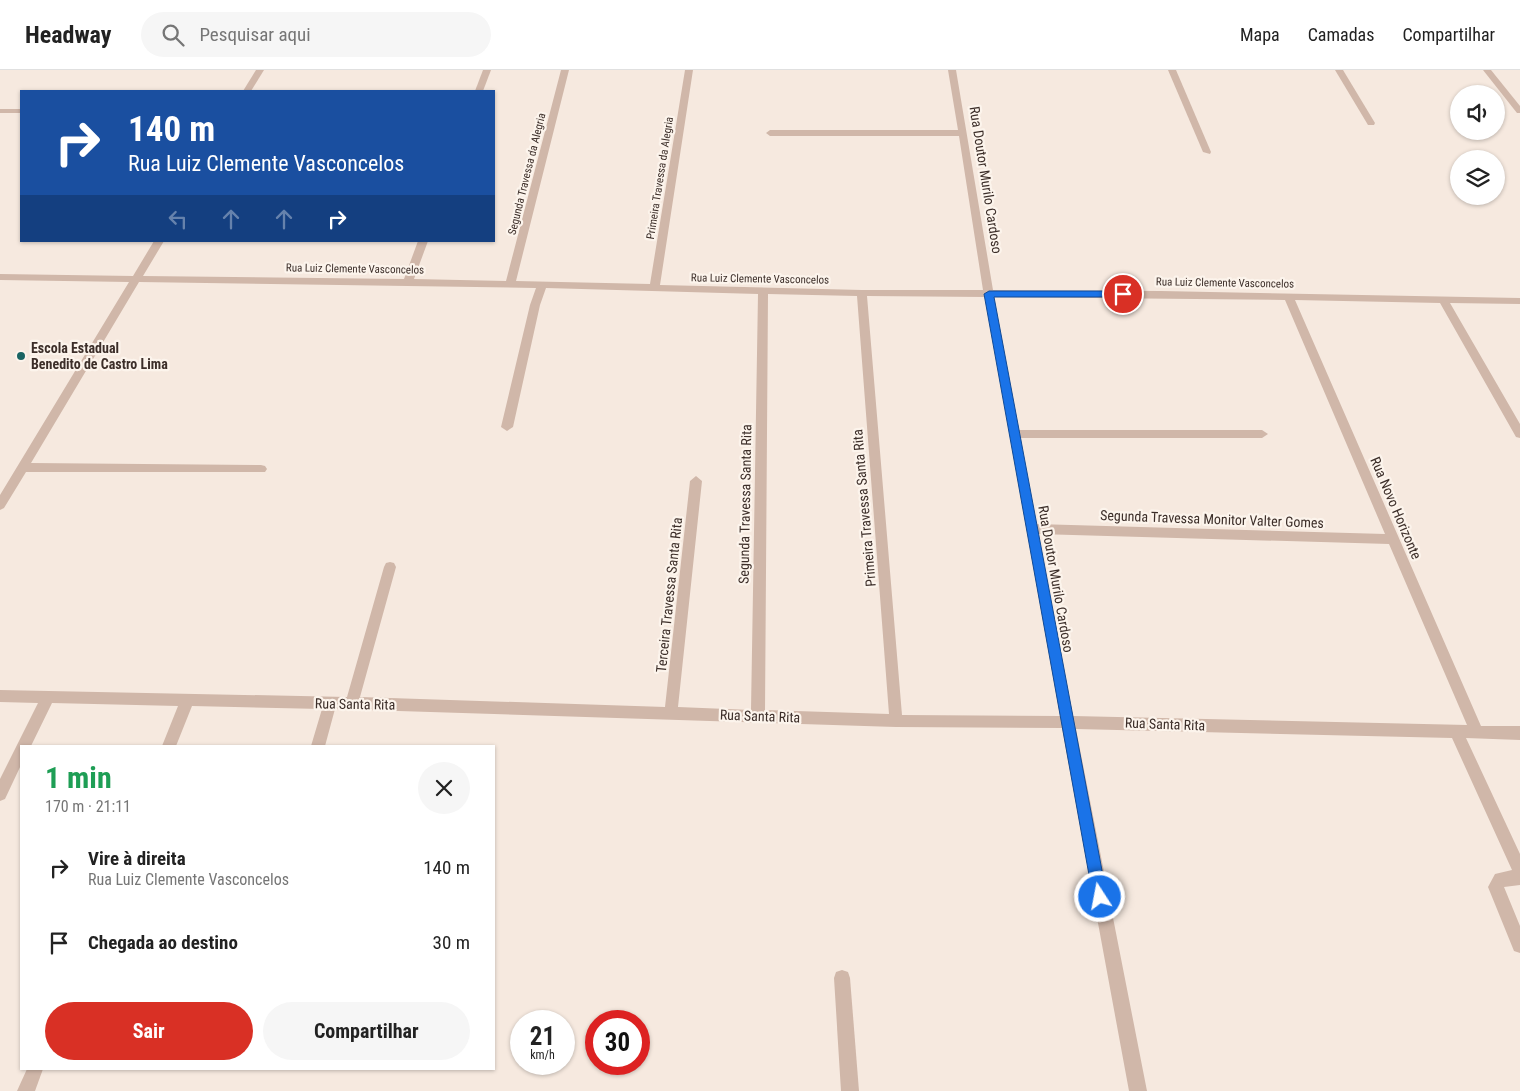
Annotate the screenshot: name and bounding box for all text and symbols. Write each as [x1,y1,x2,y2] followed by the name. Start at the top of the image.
[141,12,491,57] search box
[25,21,111,49] text: Headway
[159,21,187,49] icon: search
[199,23,311,46] text: Pesquisar aqui
[1240,24,1280,45] text: Mapa
[1308,24,1374,45] text: Camadas
[1402,24,1495,45] text: Compartilhar
[1450,85,1505,205] map controls
[1450,85,1505,140] button: sound
[966,105,1006,255] street label: Rua Doutor Murilo Cardoso
[128,109,215,150] text: 140 m
[45,110,110,175] icon: right
[506,112,548,236] street label: Segunda Travessa da Alegria
[644,116,676,240] street label: Primeira Travessa da Alegria
[1450,150,1505,205] button: layers
[128,151,404,176] text: Rua Luiz Clemente Vasconcelos
[164,205,192,233] icon: left
[217,205,245,233] icon: ahead
[270,205,298,233] icon: ahead
[323,205,351,233] icon: right
[286,261,424,277] street label: Rua Luiz Clemente Vasconcelos
[691,271,829,287] street label: Rua Luiz Clemente Vasconcelos
[1102,273,1144,315] pin
[1156,275,1294,291] street label: Rua Luiz Clemente Vasconcelos
[1109,280,1137,308] icon: arrive
[31,340,168,372] place label: Escola Estadual Benedito de Castro Lima
[15,350,27,362] marker: Escola Estadual Benedito de Castro Lima
[736,424,754,584] street label: Segunda Travessa Santa Rita
[849,429,879,587] street label: Primeira Travessa Santa Rita
[1367,454,1425,562] street label: Rua Novo Horizonte
[1035,504,1077,654] street label: Rua Doutor Murilo Cardoso
[1100,507,1324,531] street label: Segunda Travessa Monitor Valter Gomes
[653,517,685,673] street label: Terceira Travessa Santa Rita
[315,695,395,713] street label: Rua Santa Rita
[720,707,800,725] street label: Rua Santa Rita
[1125,715,1205,733] street label: Rua Santa Rita
[45,760,112,795] text: 1 min
[418,762,470,814] button: close
[45,797,131,816] text: 170 m · 21:11
[88,847,186,870] text: Vire à direita
[45,854,73,882] icon: right
[423,856,470,879] text: 140 m
[88,870,289,889] text: Rua Luiz Clemente Vasconcelos
[1073,870,1125,922] position arrow
[45,929,73,957] icon: arrive
[88,931,238,954] text: Chegada ao destino
[433,931,470,954] text: 30 m
[45,1002,253,1060] button: Sair
[263,1002,470,1060] button: Compartilhar
[585,1010,650,1075] speed limit sign: 30
[530,1022,555,1051] text: 21
[530,1048,555,1062] text: km/h

